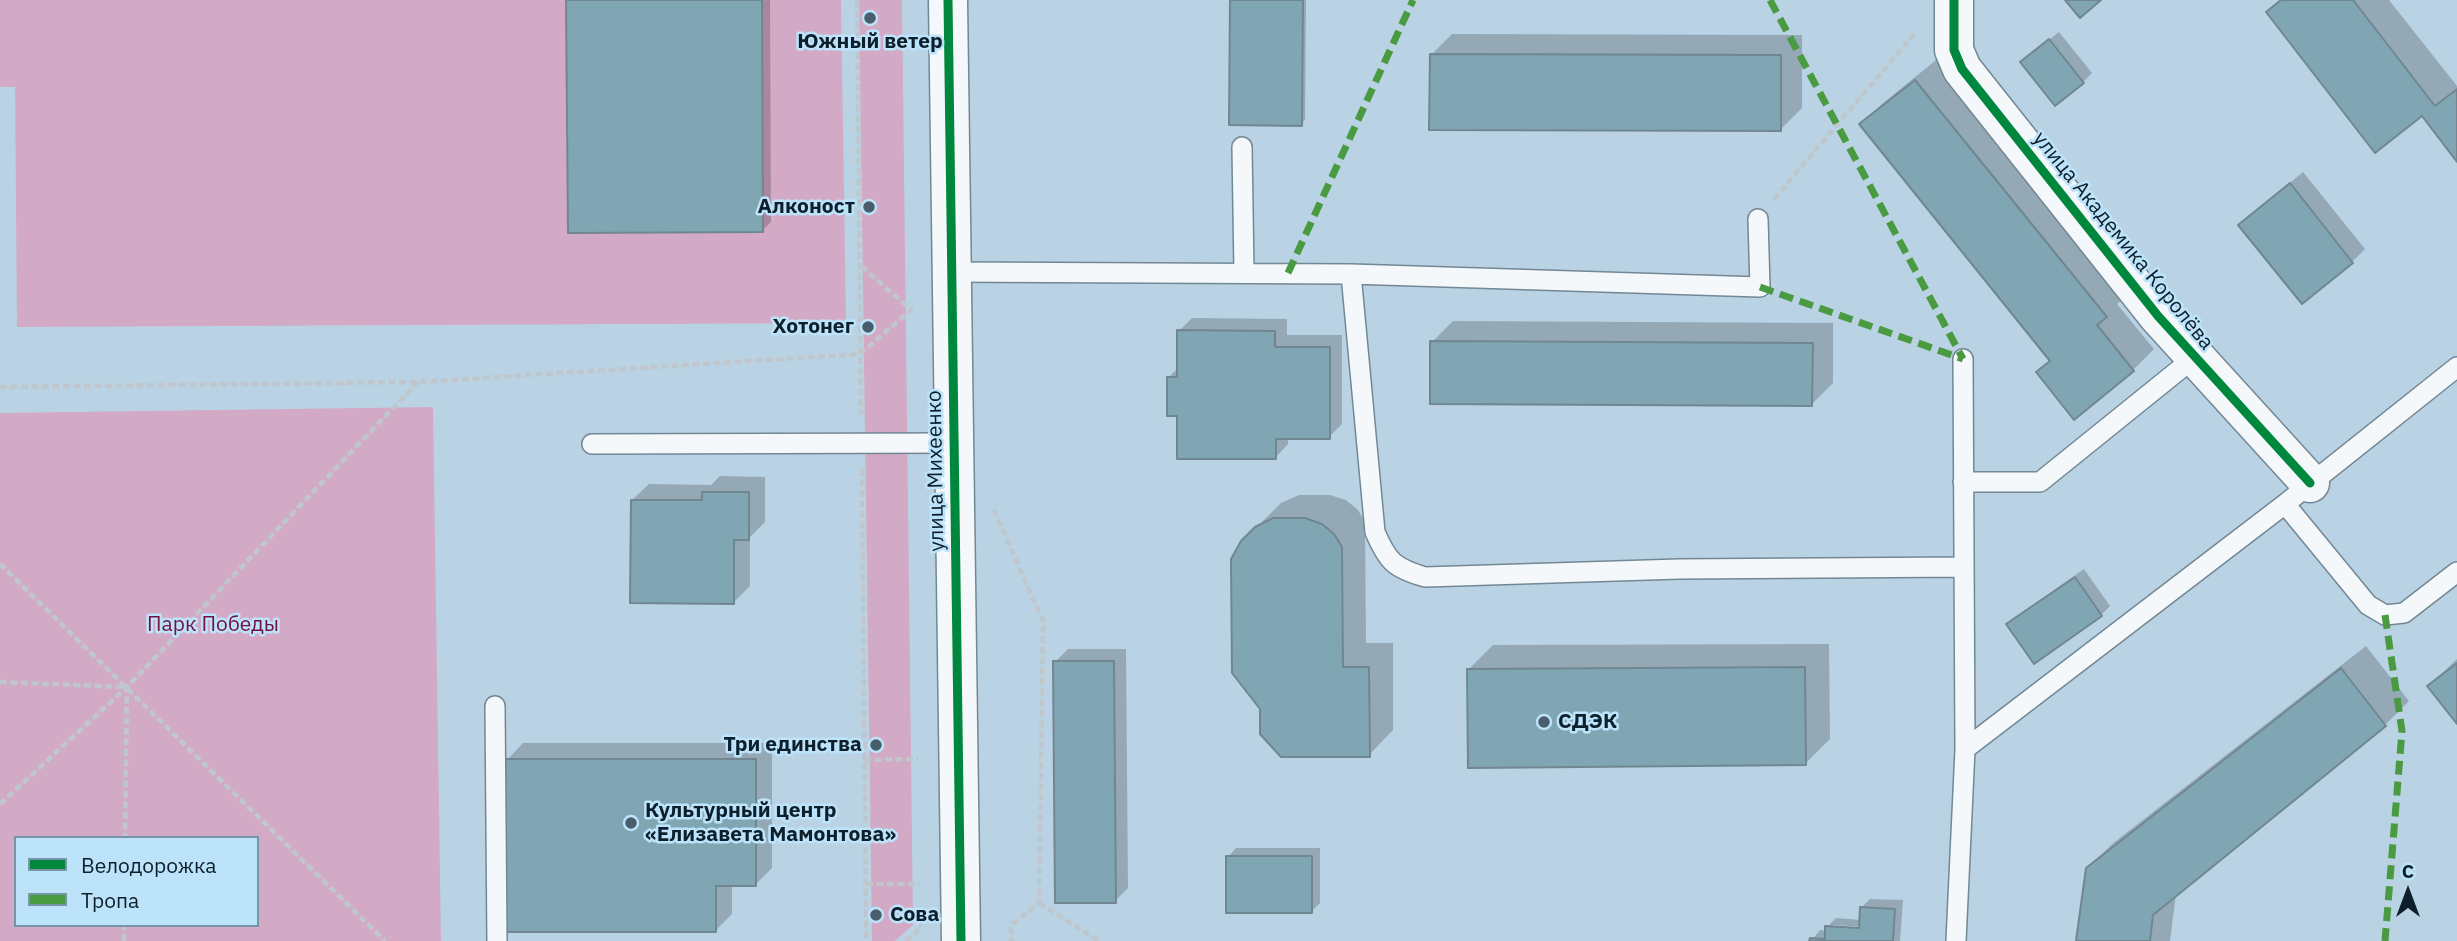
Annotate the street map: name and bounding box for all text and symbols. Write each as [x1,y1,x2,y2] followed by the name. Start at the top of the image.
[862,10,878,26] marker: Южный ветер
[797,29,943,55] place label: Южный ветер
[2027,127,2219,355] street label: улица Академика Королёва
[758,194,855,220] place label: Алконост
[861,199,877,215] marker: Алконост
[772,314,854,340] place label: Хотонег
[860,319,876,335] marker: Хотонег
[922,390,950,552] street label: улица Михеенко
[147,612,279,638] park label: Парк Победы
[1558,709,1617,735] place label: СДЭК
[1536,714,1552,730] marker: СДЭК
[723,732,862,758] place label: Три единства
[868,737,884,753] marker: Три единства
[645,798,896,848] place label: Культурный центр «Елизавета Мамонтова»
[623,815,639,831] marker: Культурный центр «Елизавета Мамонтова»
[14,836,259,927] legend
[81,851,216,879] text: Велодорожка
[2373,857,2443,927] north arrow
[2402,859,2414,883] text: С
[81,886,139,914] text: Тропа
[890,902,939,928] place label: Сова
[868,907,884,923] marker: Сова

